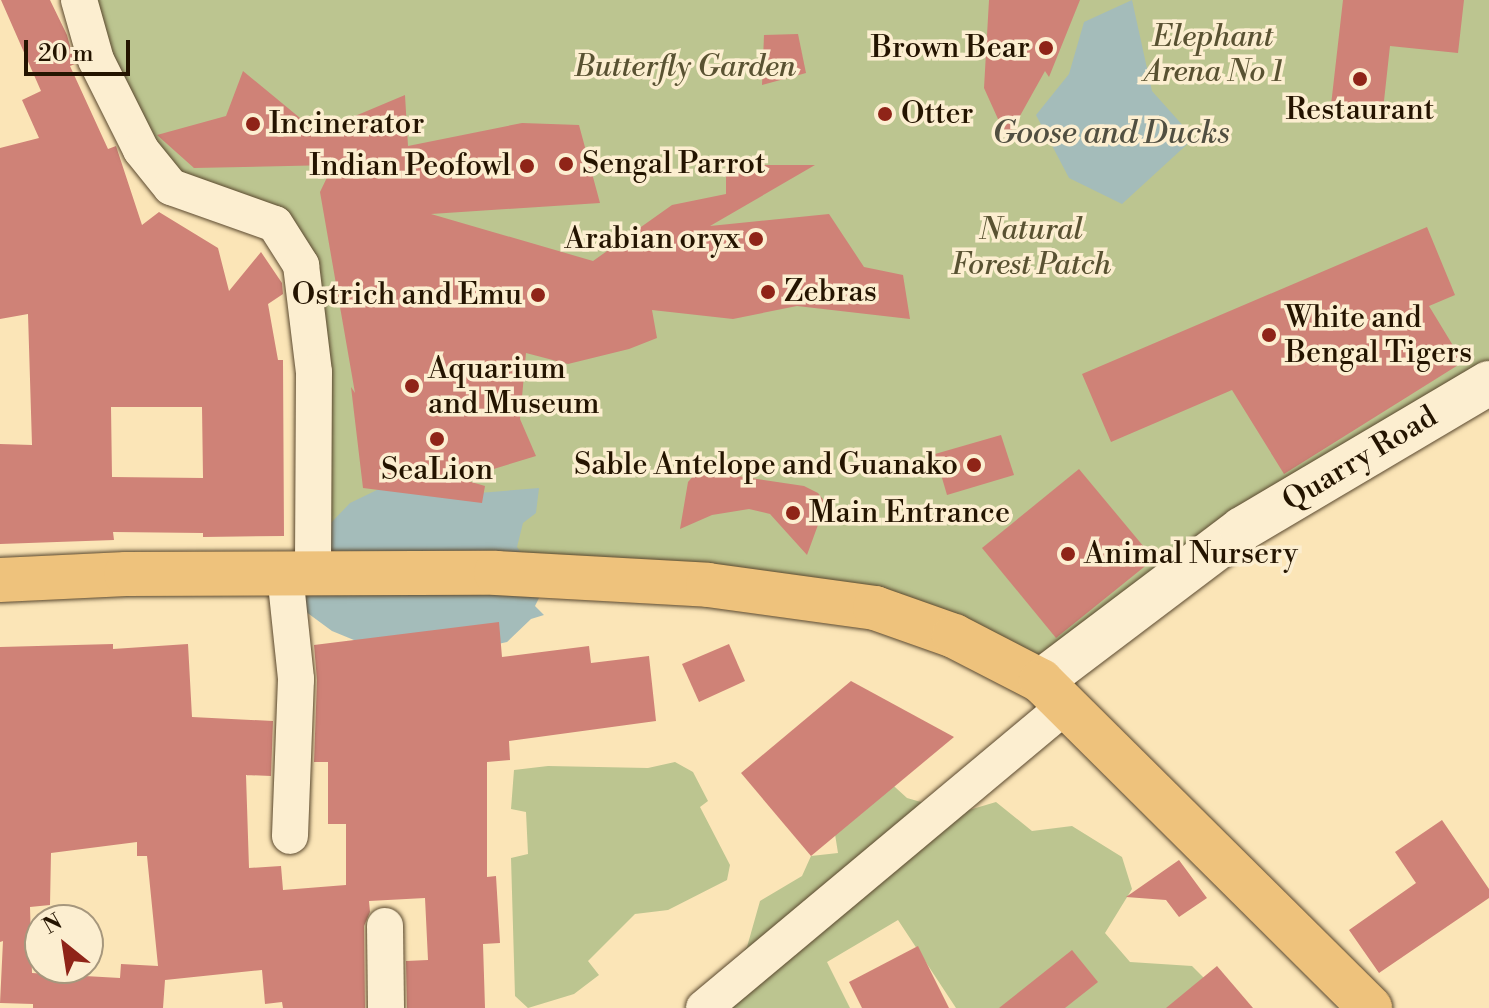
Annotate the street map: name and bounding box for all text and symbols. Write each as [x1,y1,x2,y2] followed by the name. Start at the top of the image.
[1144,19,1282,90] park label: Elephant Arena No 1
[28,24,134,74] scale bar
[871,30,1030,66] place label: Brown Bear
[38,39,94,69] text: 20 m
[1037,39,1055,57] marker: Brown Bear
[574,49,796,85] park label: Butterfly Garden
[1351,70,1369,88] marker: Restaurant
[1286,92,1434,128] place label: Restaurant
[901,96,974,132] place label: Otter
[876,105,894,123] marker: Otter
[269,106,424,142] place label: Incinerator
[992,114,1230,152] water label: Goose and Ducks
[244,115,262,133] marker: Incinerator
[582,146,766,182] place label: Sengal Parrot
[309,148,511,184] place label: Indian Peofowl
[557,155,575,173] marker: Sengal Parrot
[518,157,536,175] marker: Indian Peofowl
[951,212,1111,282] park label: Natural Forest Patch
[565,221,740,257] place label: Arabian oryx
[747,230,765,248] marker: Arabian oryx
[784,274,877,310] place label: Zebras
[292,277,522,313] place label: Ostrich and Emu
[759,283,777,301] marker: Zebras
[529,286,547,304] marker: Ostrich and Emu
[1285,300,1472,370] place label: White and Bengal Tigers
[1260,326,1278,344] marker: White and Bengal Tigers
[428,351,600,422] place label: Aquarium and Museum
[403,377,421,395] marker: Aquarium and Museum
[1276,399,1444,519] street label: Quarry Road
[428,430,446,448] marker: SeaLion
[574,447,958,483] place label: Sable Antelope and Guanako
[381,452,493,488] place label: SeaLion
[965,456,983,474] marker: Sable Antelope and Guanako
[809,495,1010,531] place label: Main Entrance
[784,504,802,522] marker: Main Entrance
[1084,536,1298,572] place label: Animal Nursery
[1059,545,1077,563] marker: Animal Nursery
[24,904,104,984] north arrow
[38,908,67,941] text: N

